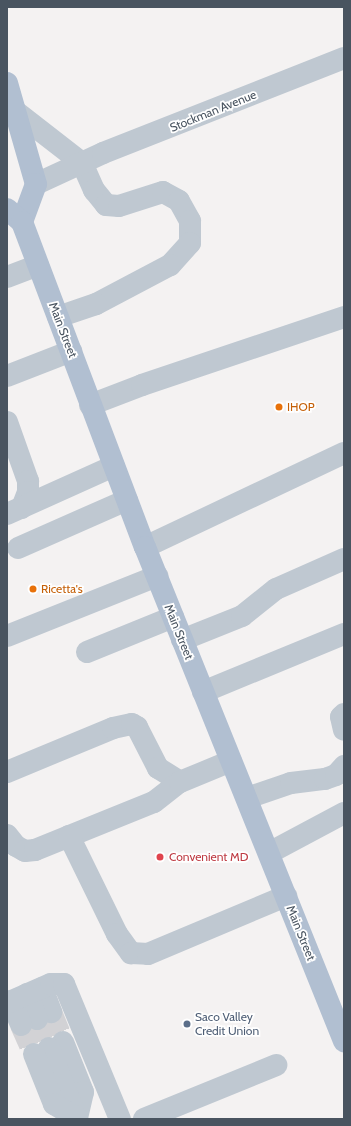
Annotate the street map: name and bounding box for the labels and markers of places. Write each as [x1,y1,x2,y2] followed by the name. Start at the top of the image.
[287,400,315,414] place label: IHOP
[274,402,284,412] marker: IHOP
[41,582,83,596] place label: Ricetta's
[28,584,38,594] marker: Ricetta's
[169,850,248,864] place label: Convenient MD
[154,851,166,863] marker: Convenient MD
[195,1010,259,1038] place label: Saco Valley Credit Union
[182,1019,192,1029] marker: Saco Valley Credit Union

